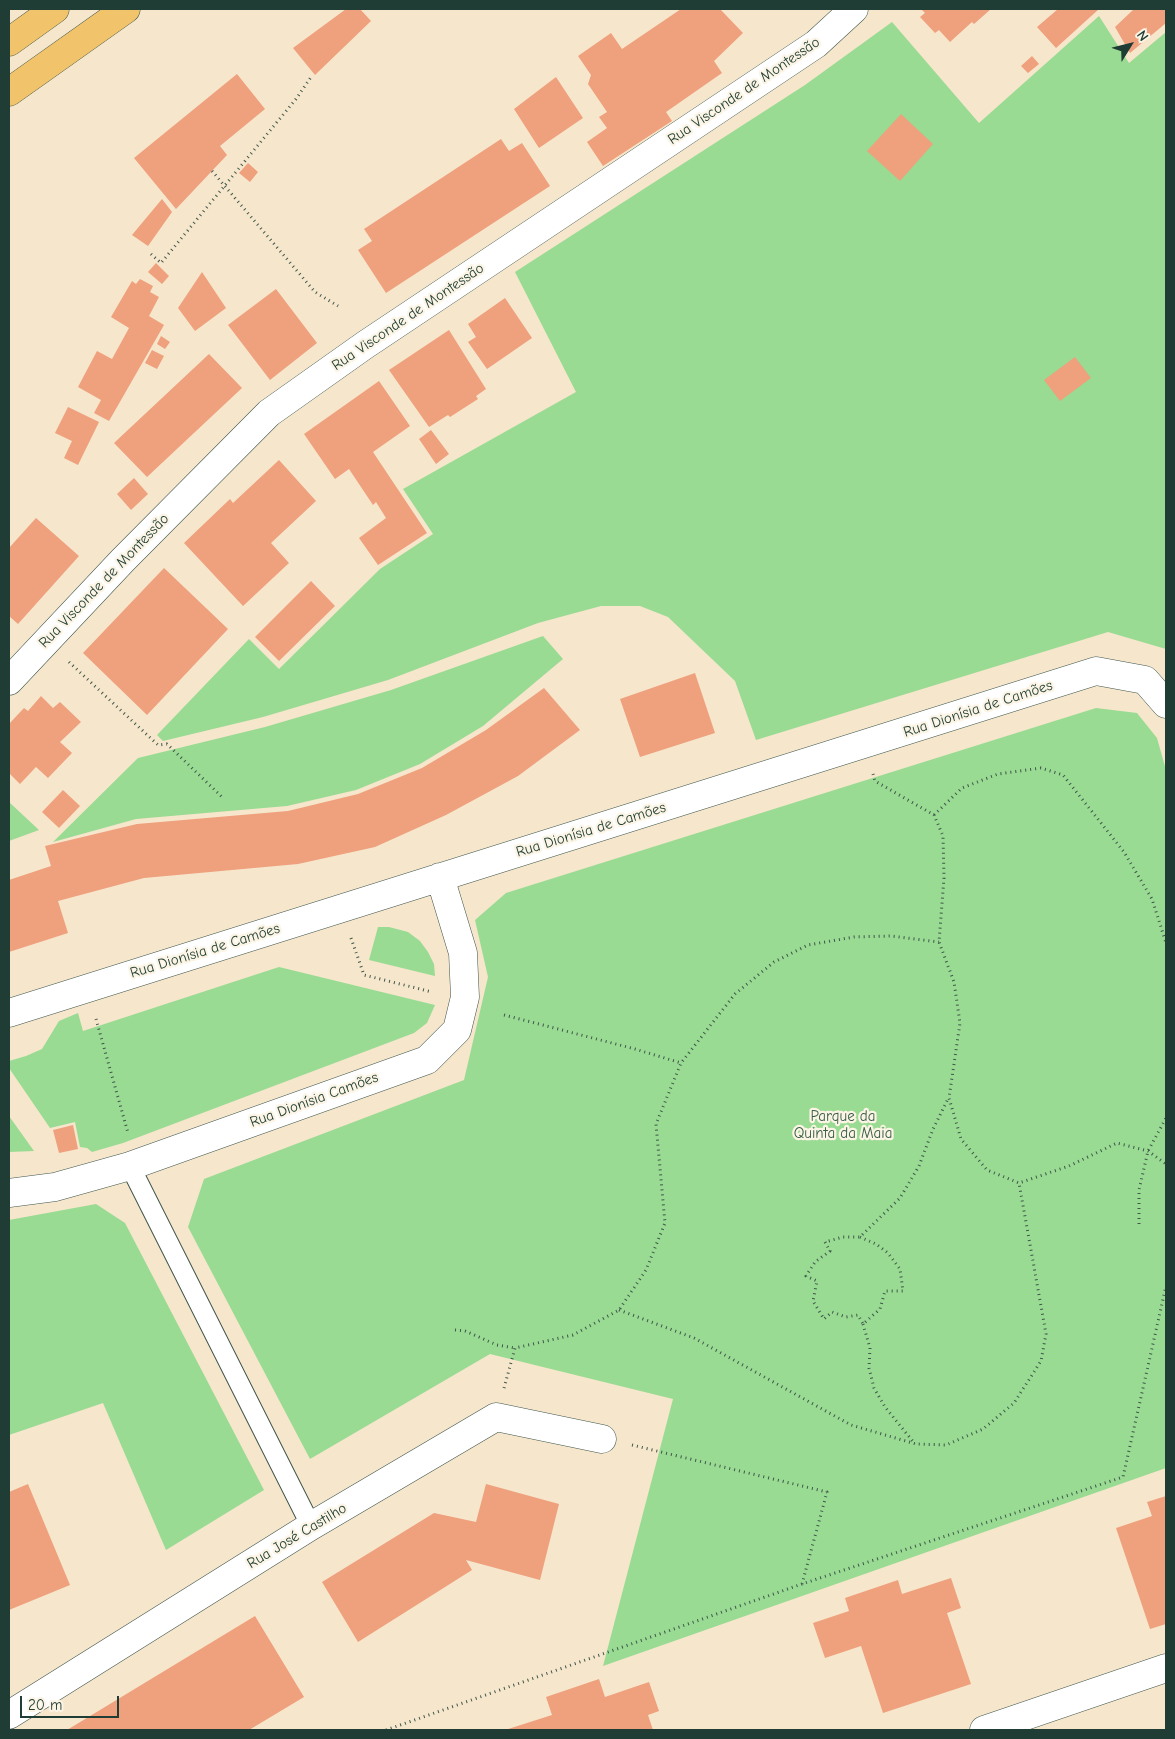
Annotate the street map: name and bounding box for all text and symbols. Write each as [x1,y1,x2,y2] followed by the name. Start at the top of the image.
[1105,20,1155,70] north arrow
[1133,27,1152,45] text: N
[664,33,824,149] street label: Rua Visconde de Montessão
[328,259,488,375] street label: Rua Visconde de Montessão
[35,510,173,652] street label: Rua Visconde de Montessão
[901,676,1055,742] street label: Rua Dionísia de Camões
[514,799,668,861] street label: Rua Dionísia de Camões
[128,920,282,982] street label: Rua Dionísia de Camões
[247,1068,381,1132] street label: Rua Dionísia Camões
[794,1108,892,1143] park label: Parque da Quinta da Maia
[244,1499,350,1573] street label: Rua José Castilho
[22,1686,121,1718] scale bar
[28,1696,62,1714] text: 20 m

